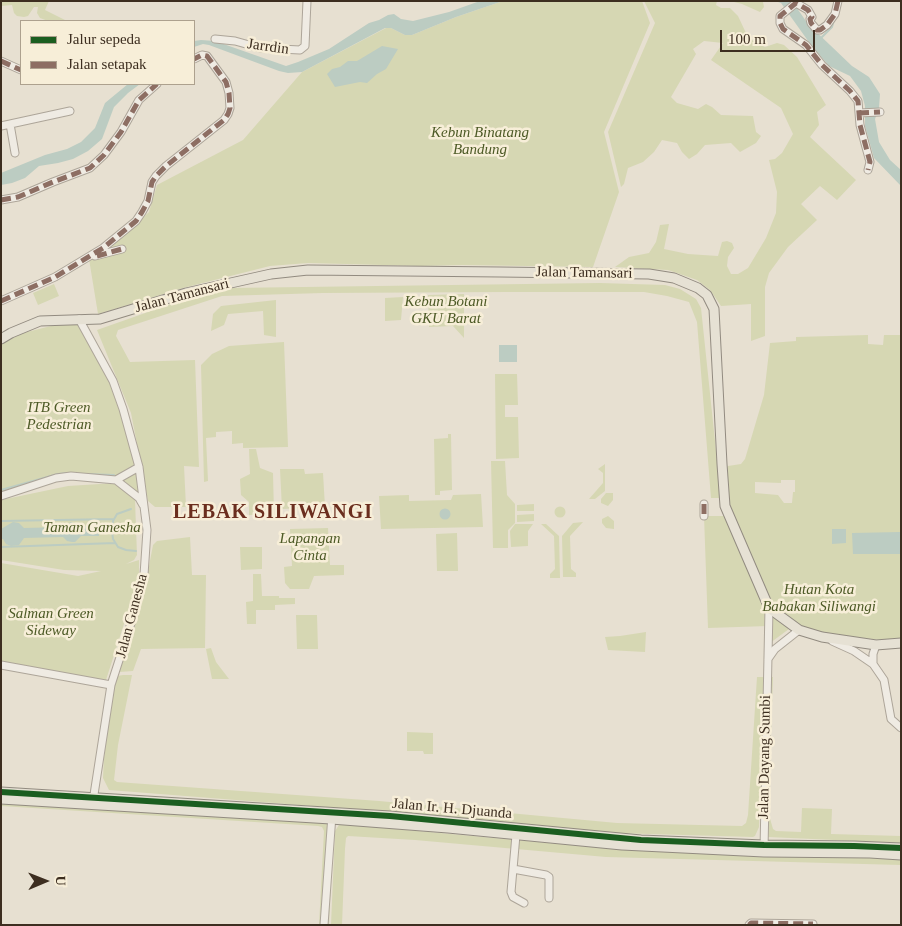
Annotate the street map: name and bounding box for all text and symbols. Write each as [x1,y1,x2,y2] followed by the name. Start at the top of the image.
[20,20,195,85] legend
[722,20,817,52] scale bar
[67,31,141,47] text: Jalur sepeda
[728,31,766,47] text: 100 m
[246,35,290,59] street label: Jarrdin
[67,56,147,72] text: Jalan setapak
[431,124,529,159] park label: Kebun Binatang Bandung
[535,263,633,283] street label: Jalan Tamansari
[133,275,231,317] street label: Jalan Tamansari
[405,293,487,328] park label: Kebun Botani GKU Barat
[27,399,91,434] park label: ITB Green Pedestrian
[171,501,375,525] district label: LEBAK SILIWANGI
[43,519,141,537] park label: Taman Ganesha
[280,530,340,565] park label: Lapangan Cinta
[112,572,152,660] street label: Jalan Ganesha
[762,581,876,616] park label: Hutan Kota Babakan Siliwangi
[8,605,94,640] park label: Salman Green Sideway
[755,695,775,819] street label: Jalan Dayang Sumbi
[391,795,513,823] street label: Jalan Ir. H. Djuanda
[20,856,70,906] north arrow
[53,876,68,886] text: U

